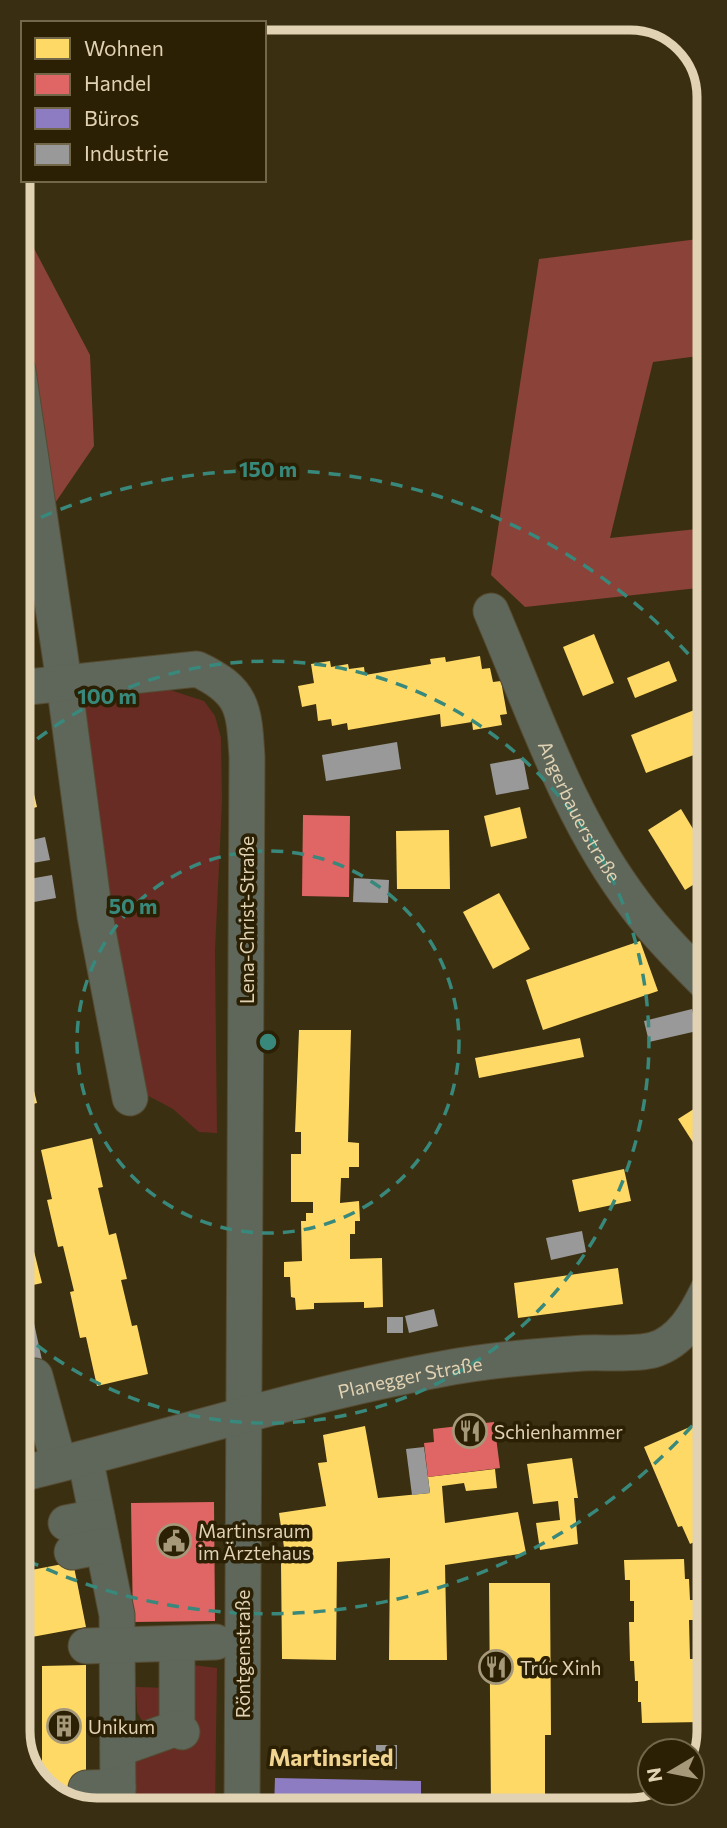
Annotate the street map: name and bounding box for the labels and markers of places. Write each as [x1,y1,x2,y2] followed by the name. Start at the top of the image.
[256,1030,280,1054] centre of rings
[451,1412,489,1450] restaurant icon: Schienhammer
[494,1420,623,1443] place label: Schienhammer
[198,1519,311,1564] place label: Martinsraum im Ärztehaus
[155,1522,193,1560] public building icon: Martinsraum im Ärztehaus
[477,1648,515,1686] restaurant icon: Trúc Xinh
[520,1656,601,1679] place label: Trúc Xinh
[45,1707,83,1745] building icon: Unikum
[88,1715,155,1738] place label: Unikum

